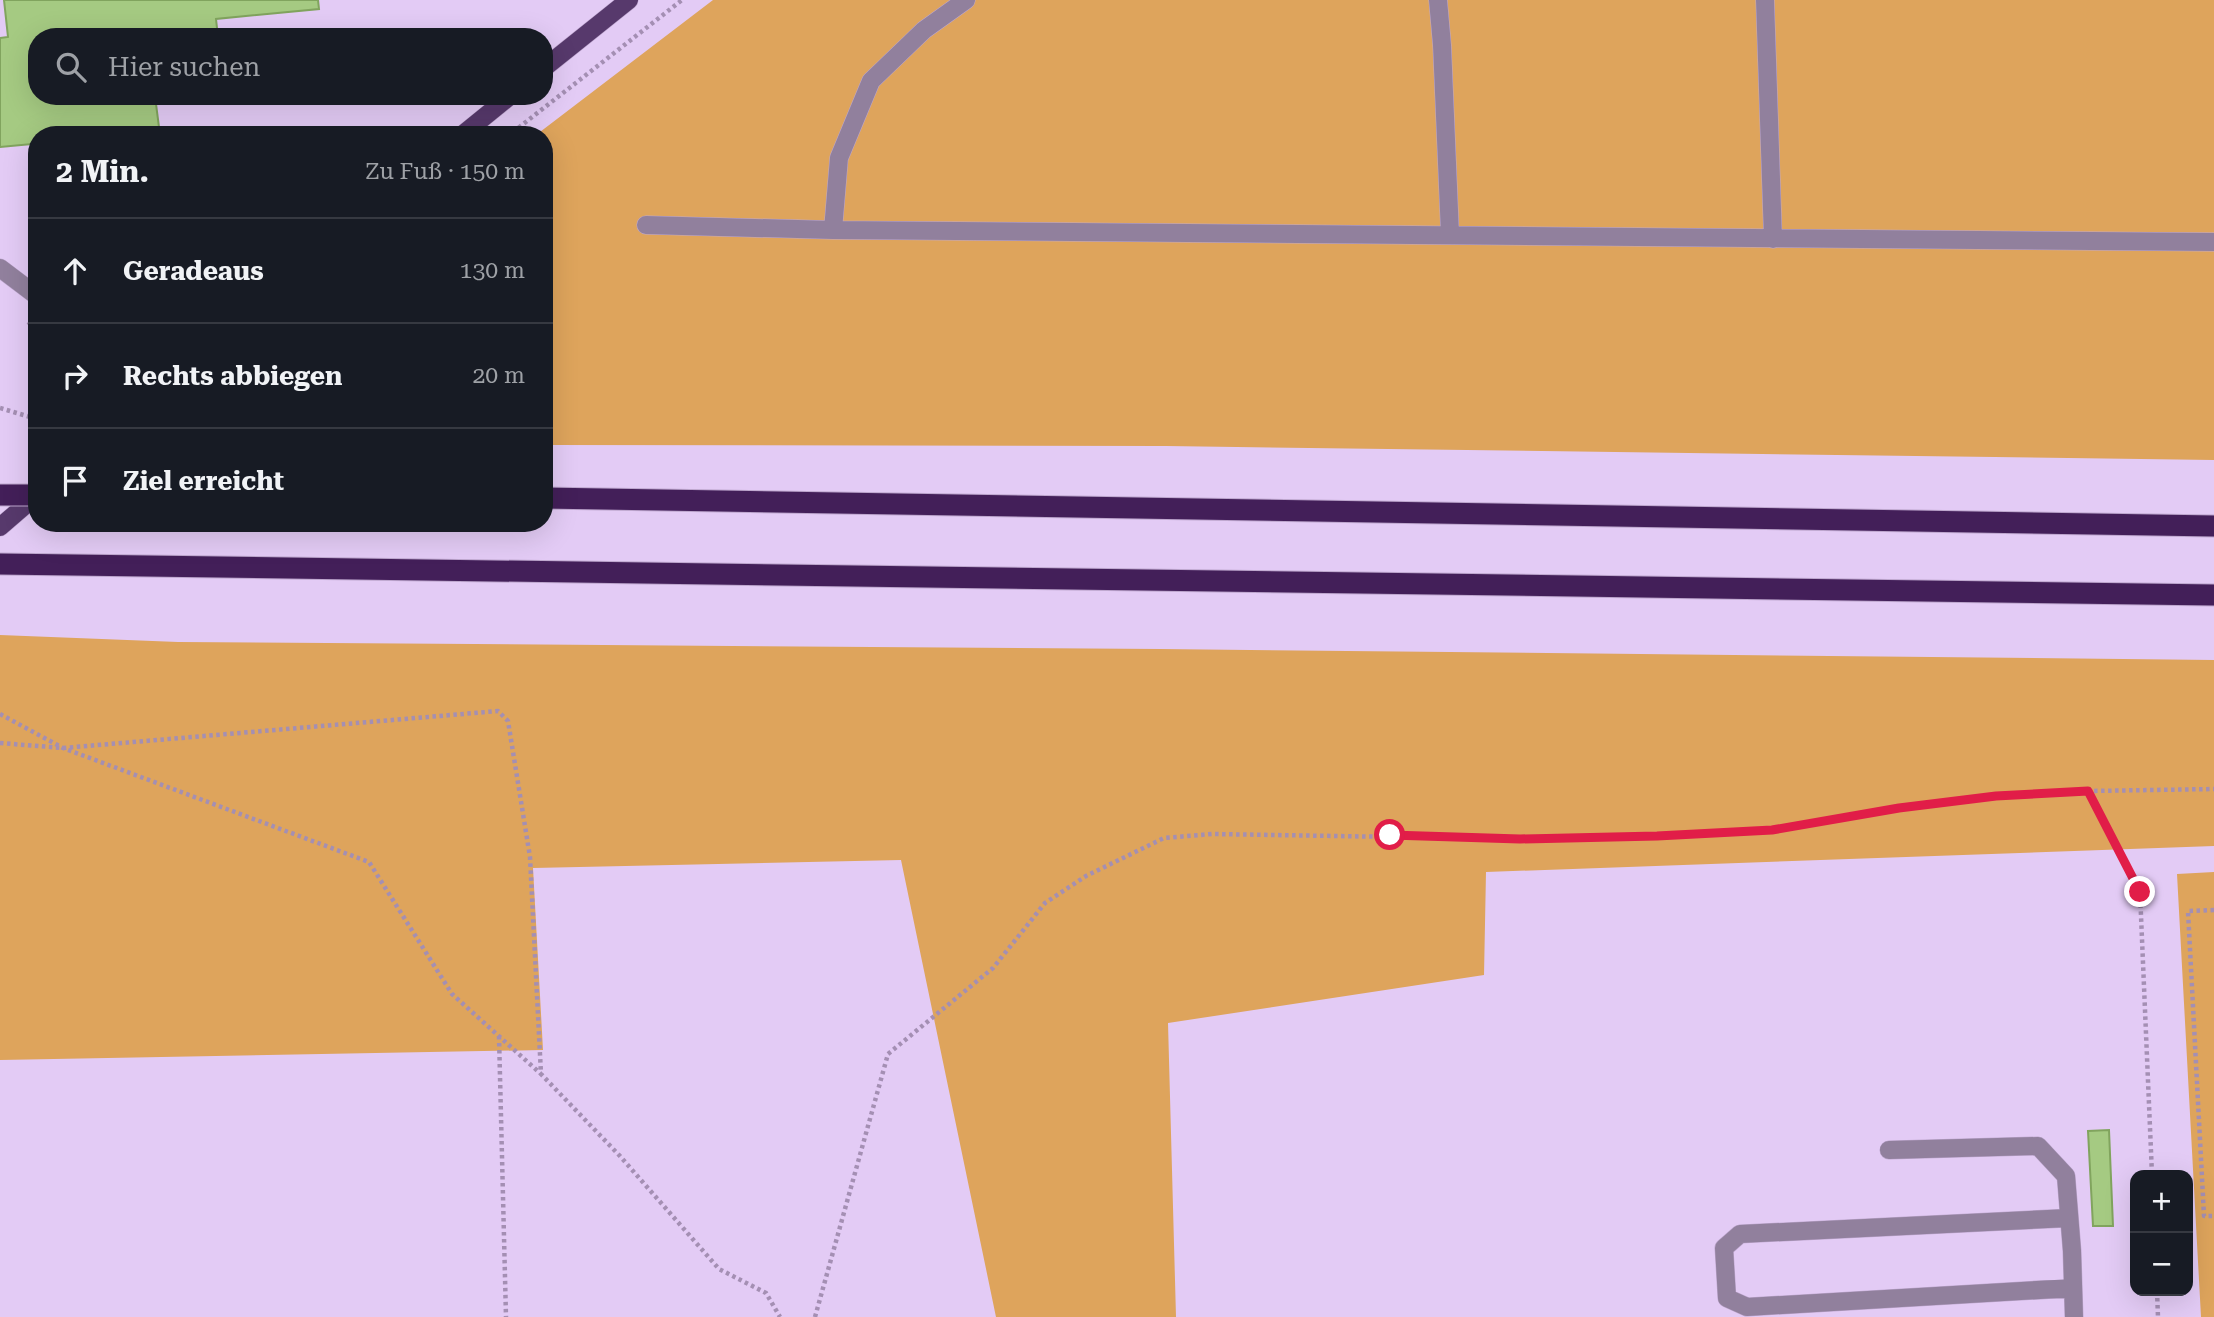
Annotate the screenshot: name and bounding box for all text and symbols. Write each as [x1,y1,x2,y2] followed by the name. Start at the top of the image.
[28,28,553,105] search box
[52,48,90,86] icon: search
[108,52,260,82] text: Hier suchen
[56,154,149,189] text: 2 Min.
[365,158,525,185] text: Zu Fuß · 150 m
[56,252,94,290] icon: ahead
[123,256,264,286] text: Geradeaus
[460,257,525,284] text: 130 m
[56,357,94,395] icon: right
[123,361,342,391] text: Rechts abbiegen
[472,362,525,389] text: 20 m
[56,462,94,500] icon: arrive
[123,466,284,496] text: Ziel erreicht
[1374,819,1405,850] route start
[2124,876,2155,907] route end
[2130,1170,2193,1296] map controls
[2130,1170,2193,1233] button: +
[2130,1233,2193,1296] button: −

